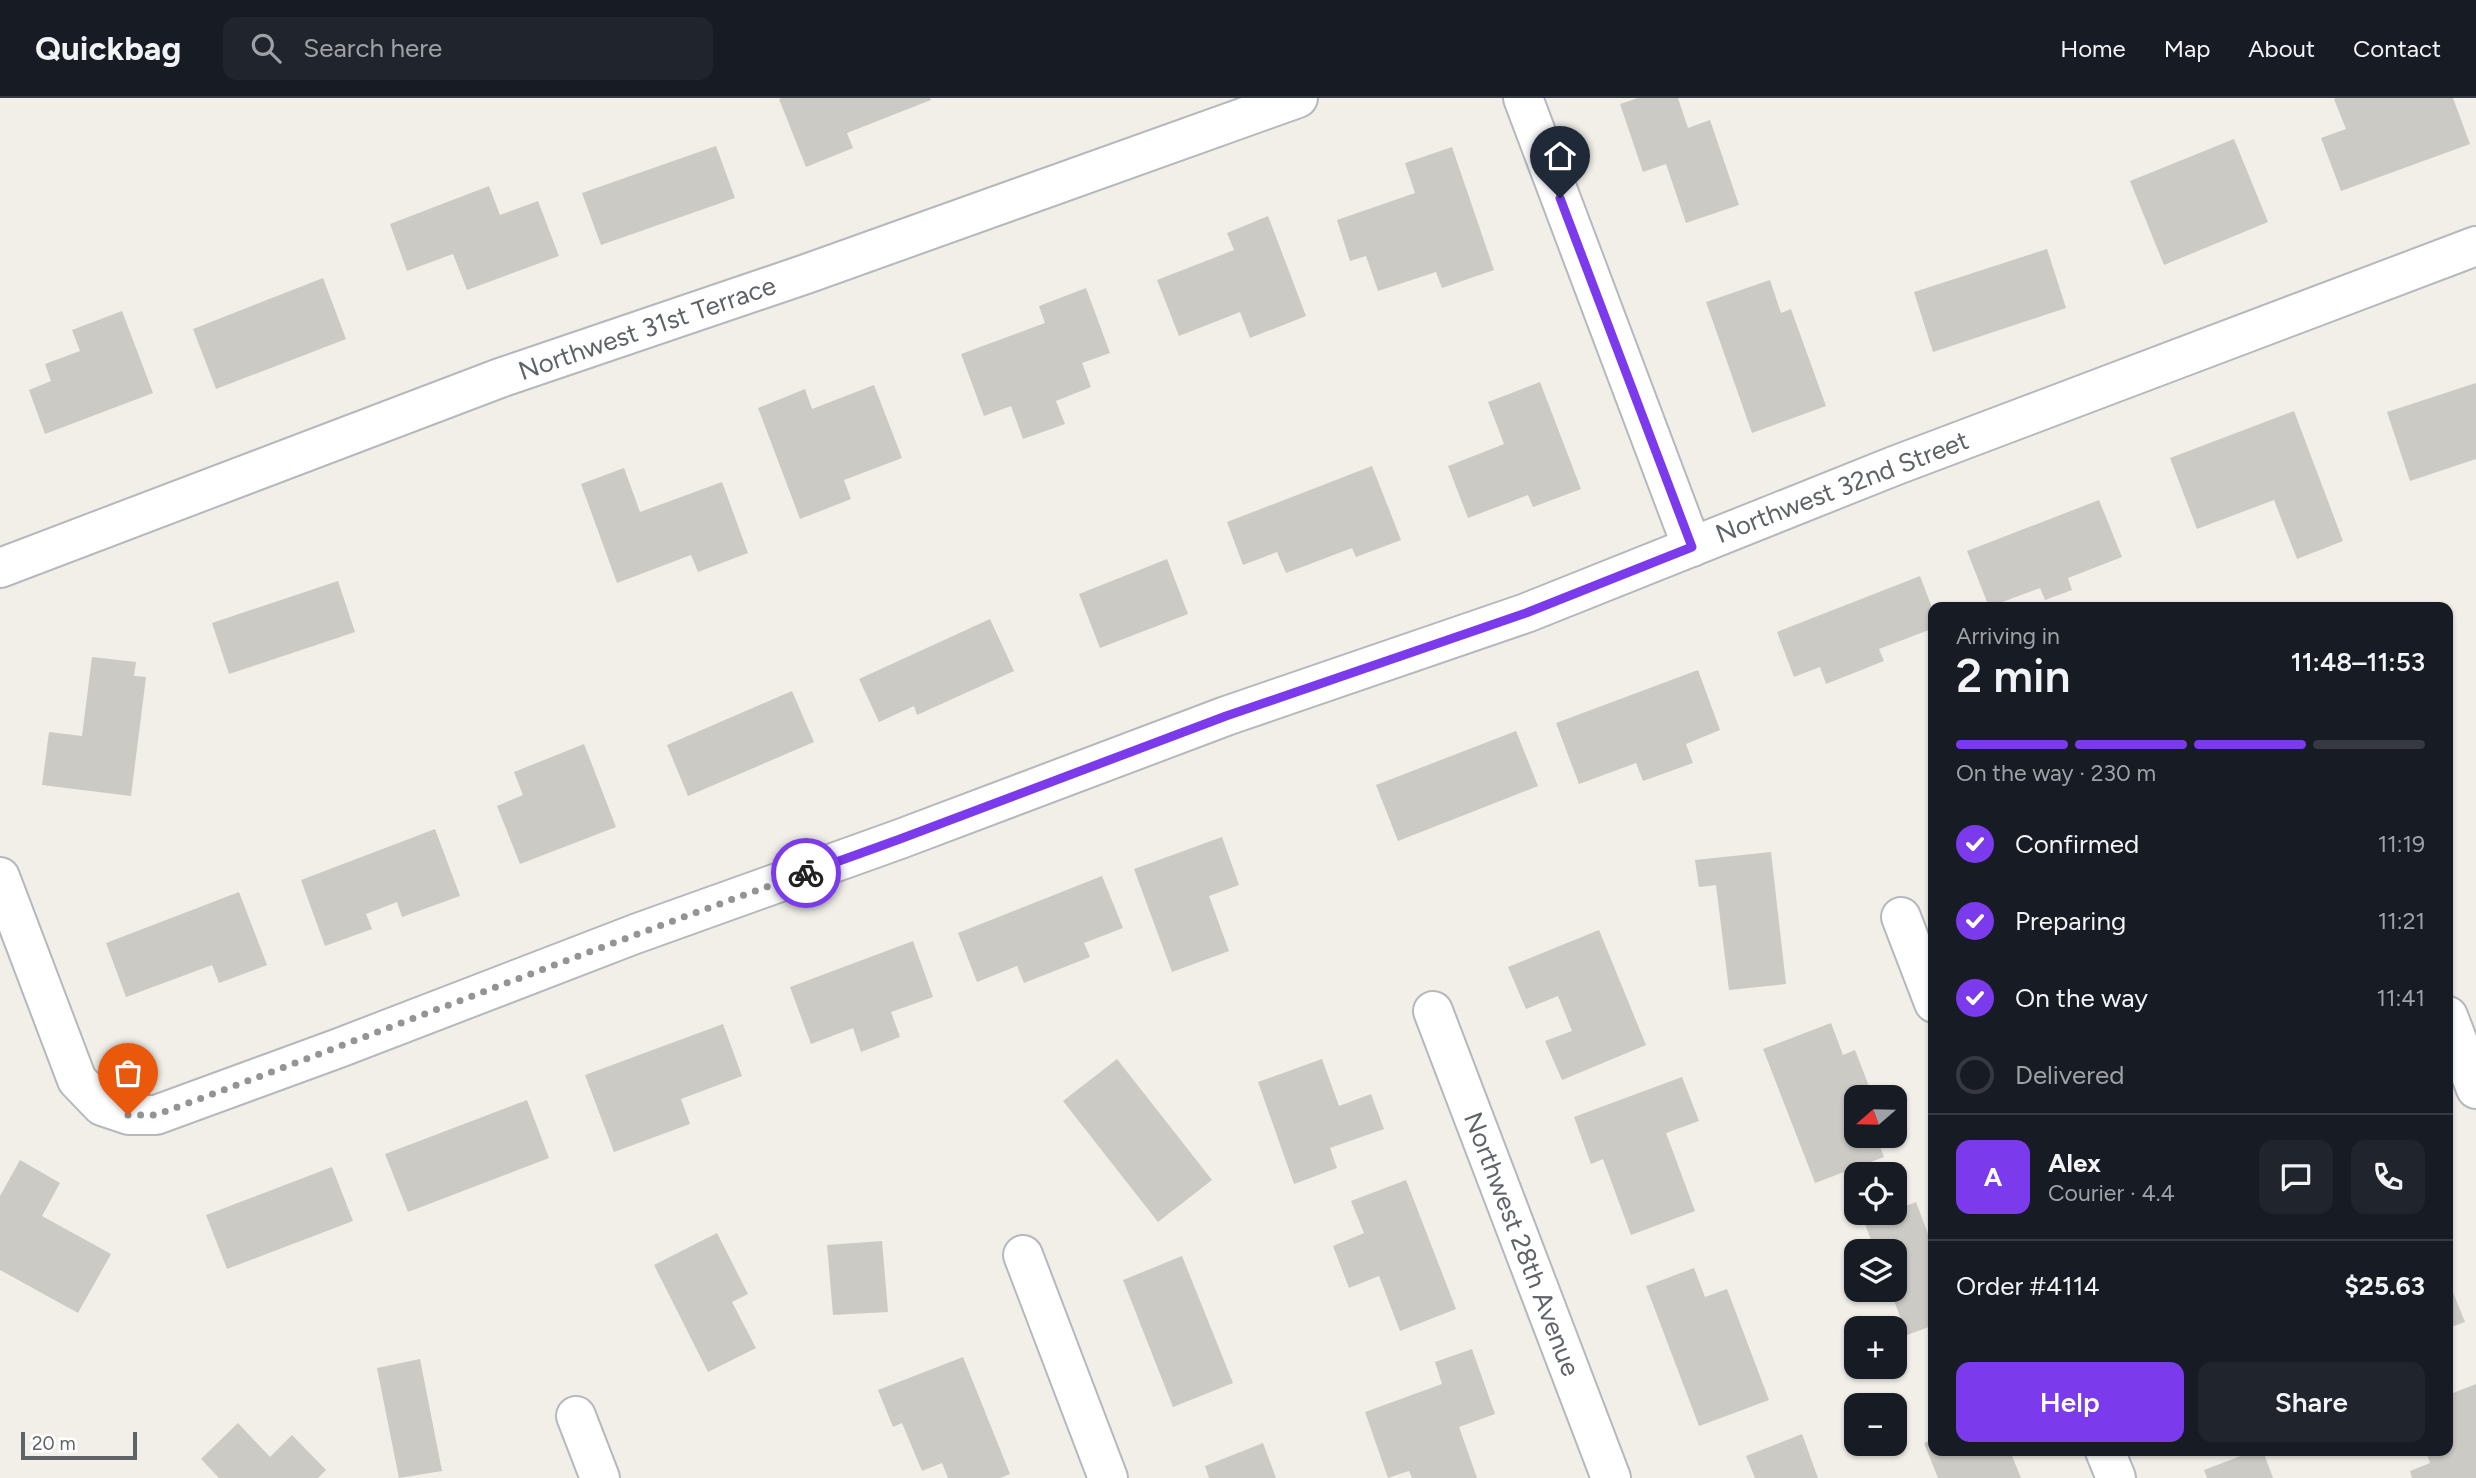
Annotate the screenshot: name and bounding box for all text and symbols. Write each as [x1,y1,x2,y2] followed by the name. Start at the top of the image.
[223,17,713,80] search box
[35,29,181,68] text: Quickbag
[247,29,285,67] icon: search
[303,32,442,64] text: Search here
[2060,34,2126,63] text: Home
[2164,34,2210,63] text: Map
[2248,34,2315,63] text: About
[2353,34,2441,63] text: Contact
[1530,126,1590,198] pin
[1541,137,1579,175] icon: home
[514,269,780,387] street label: Northwest 31st Terrace
[1711,424,1973,550] street label: Northwest 32nd Street
[1956,622,2060,650] text: Arriving in
[2291,646,2425,678] text: 11:48–11:53
[1956,648,2071,704] text: 2 min
[1956,759,2156,787] text: On the way · 230 m
[1956,825,1994,863] icon: check
[2015,828,2139,860] text: Confirmed
[2378,830,2425,858] text: 11:19
[771,838,841,908] courier
[787,854,825,892] icon: bike
[1956,902,1994,940] icon: check
[2015,905,2126,937] text: Preparing
[2378,907,2425,935] text: 11:21
[1956,979,1994,1017] icon: check
[2015,982,2148,1014] text: On the way
[2376,984,2425,1012] text: 11:41
[98,1043,158,1115] pin
[109,1054,147,1092] icon: bag
[2015,1059,2124,1091] text: Delivered
[1844,1085,1908,1148] north arrow
[1844,1085,1907,1456] map controls
[1457,1108,1587,1380] street label: Northwest 28th Avenue
[2259,1140,2333,1214] button: chat
[2351,1140,2425,1214] button: phone
[2048,1147,2101,1179] text: Alex
[1984,1161,2002,1193] text: A
[1844,1162,1907,1225] button: locate
[2048,1179,2175,1207] text: Courier · 4.4
[1844,1239,1907,1302] button: layers
[1956,1270,2100,1302] text: Order #4114
[2344,1270,2425,1302] text: $25.63
[1844,1316,1907,1379] button: +
[1956,1362,2184,1442] button: Help
[2198,1362,2425,1442] button: Share
[1844,1393,1907,1456] button: −
[21,1429,136,1461] scale bar
[32,1432,76,1455] text: 20 m

